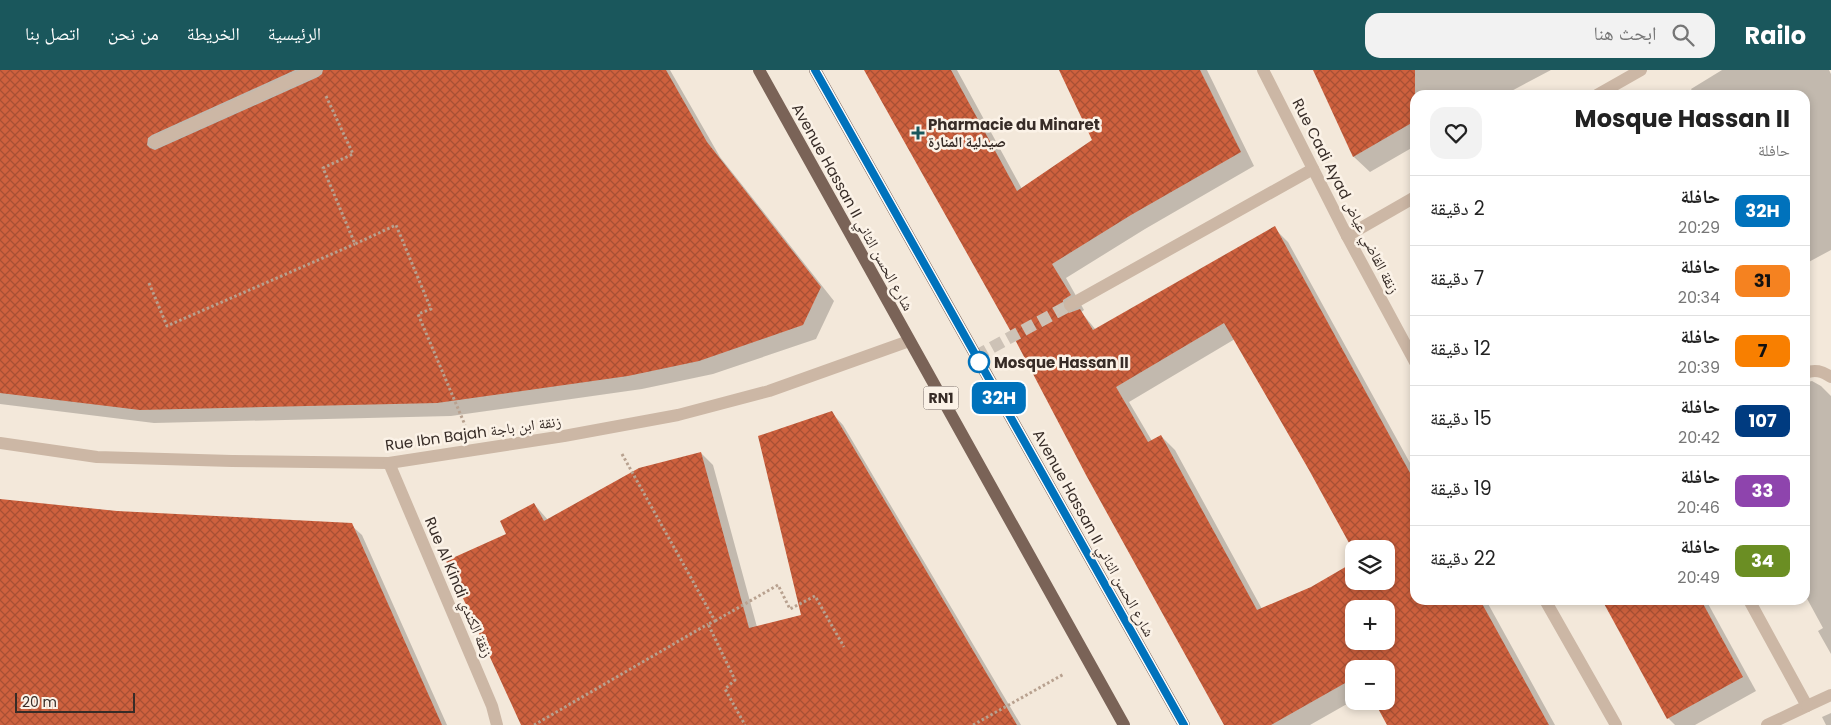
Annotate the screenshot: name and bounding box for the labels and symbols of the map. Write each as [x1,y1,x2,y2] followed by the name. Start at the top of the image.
[1286,95,1405,298] street label: Rue Cadi Ayad زنقة القاضي عياض
[786,100,919,315] street label: Avenue Hassan II شارع الحسن الثاني
[928,114,1100,152] place label: Pharmacie du Minaret صيدلية المنارة
[912,127,924,139] marker: Pharmacie du Minaret صيدلية المنارة
[968,351,990,373] marker: Mosque Hassan II
[994,352,1129,373] place label: Mosque Hassan II
[970,382,1028,414] line badge: 32H
[924,386,958,409] road number: RN1
[384,410,563,456] street label: Rue Ibn Bajah زنقة ابن باجة
[1027,426,1160,641] street label: Avenue Hassan II شارع الحسن الثاني
[418,513,498,661] street label: Rue Al Kindi زنقة الكندي
[15,690,135,713] scale bar

